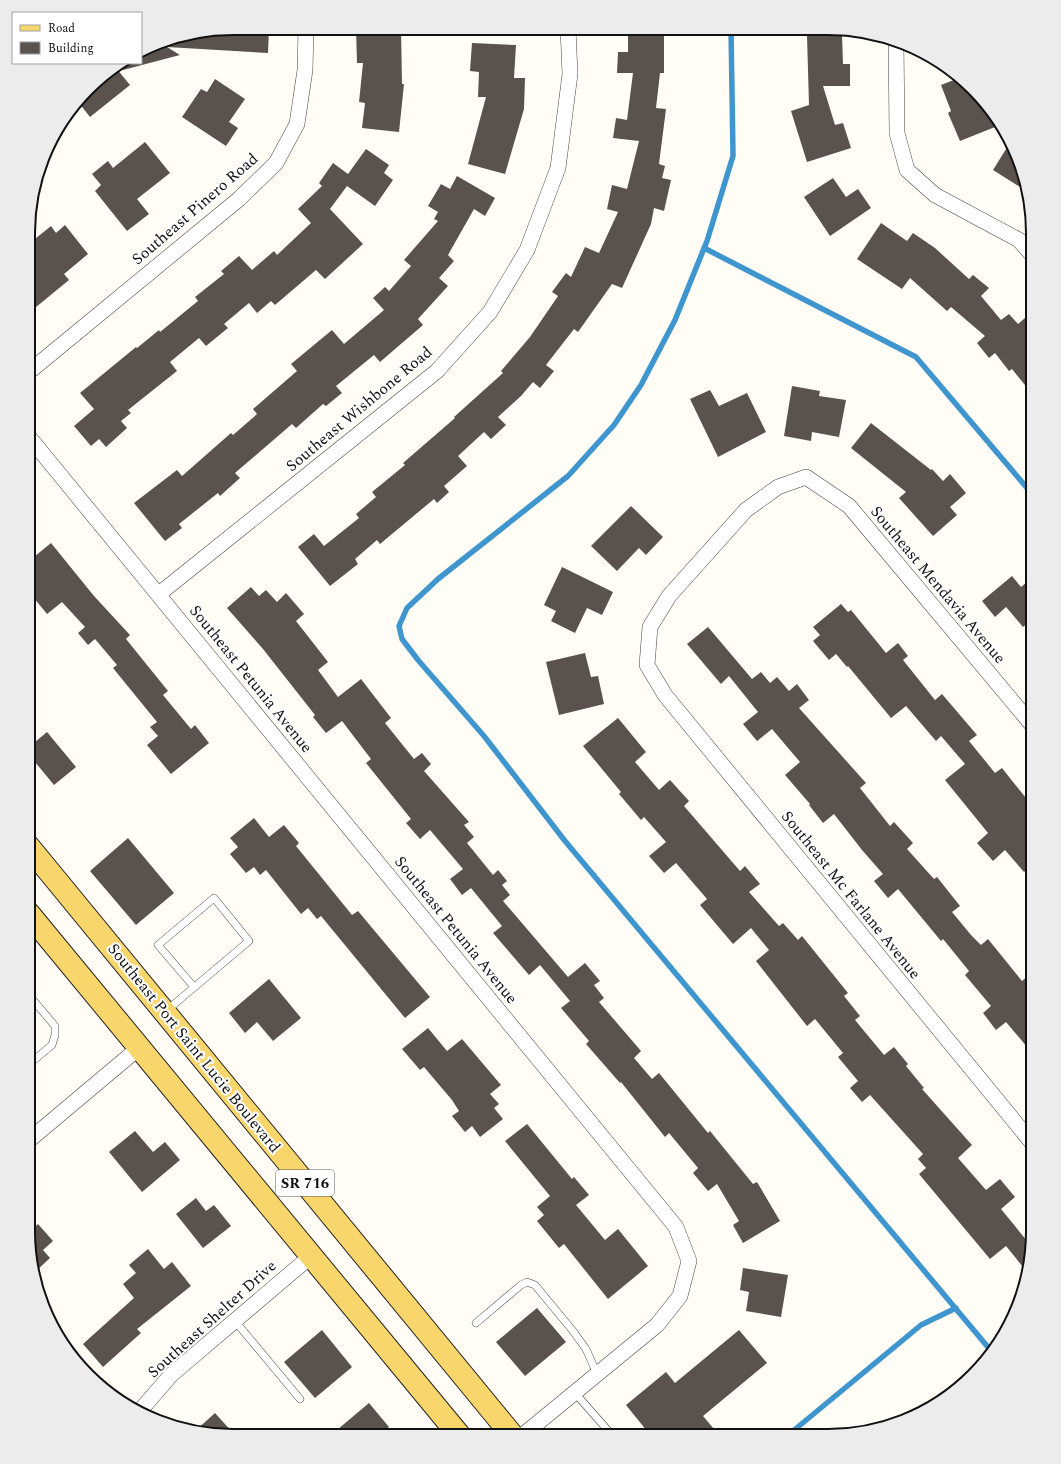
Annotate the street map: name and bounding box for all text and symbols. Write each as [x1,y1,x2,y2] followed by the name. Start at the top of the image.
[12,12,142,64] legend
[48,19,75,38] text: Road
[48,39,94,58] text: Building
[126,147,264,271] street label: Southeast Pinero Road
[280,340,438,478] street label: Southeast Wishbone Road
[865,501,1011,669] street label: Southeast Mendavia Avenue
[184,600,318,758] street label: Southeast Petunia Avenue
[775,806,927,984] street label: Southeast Mc Farlane Avenue
[389,851,523,1009] street label: Southeast Petunia Avenue
[102,938,286,1158] street label: Southeast Port Saint Lucie Boulevard
[276,1170,334,1196] road number: SR 716
[142,1254,282,1384] street label: Southeast Shelter Drive

